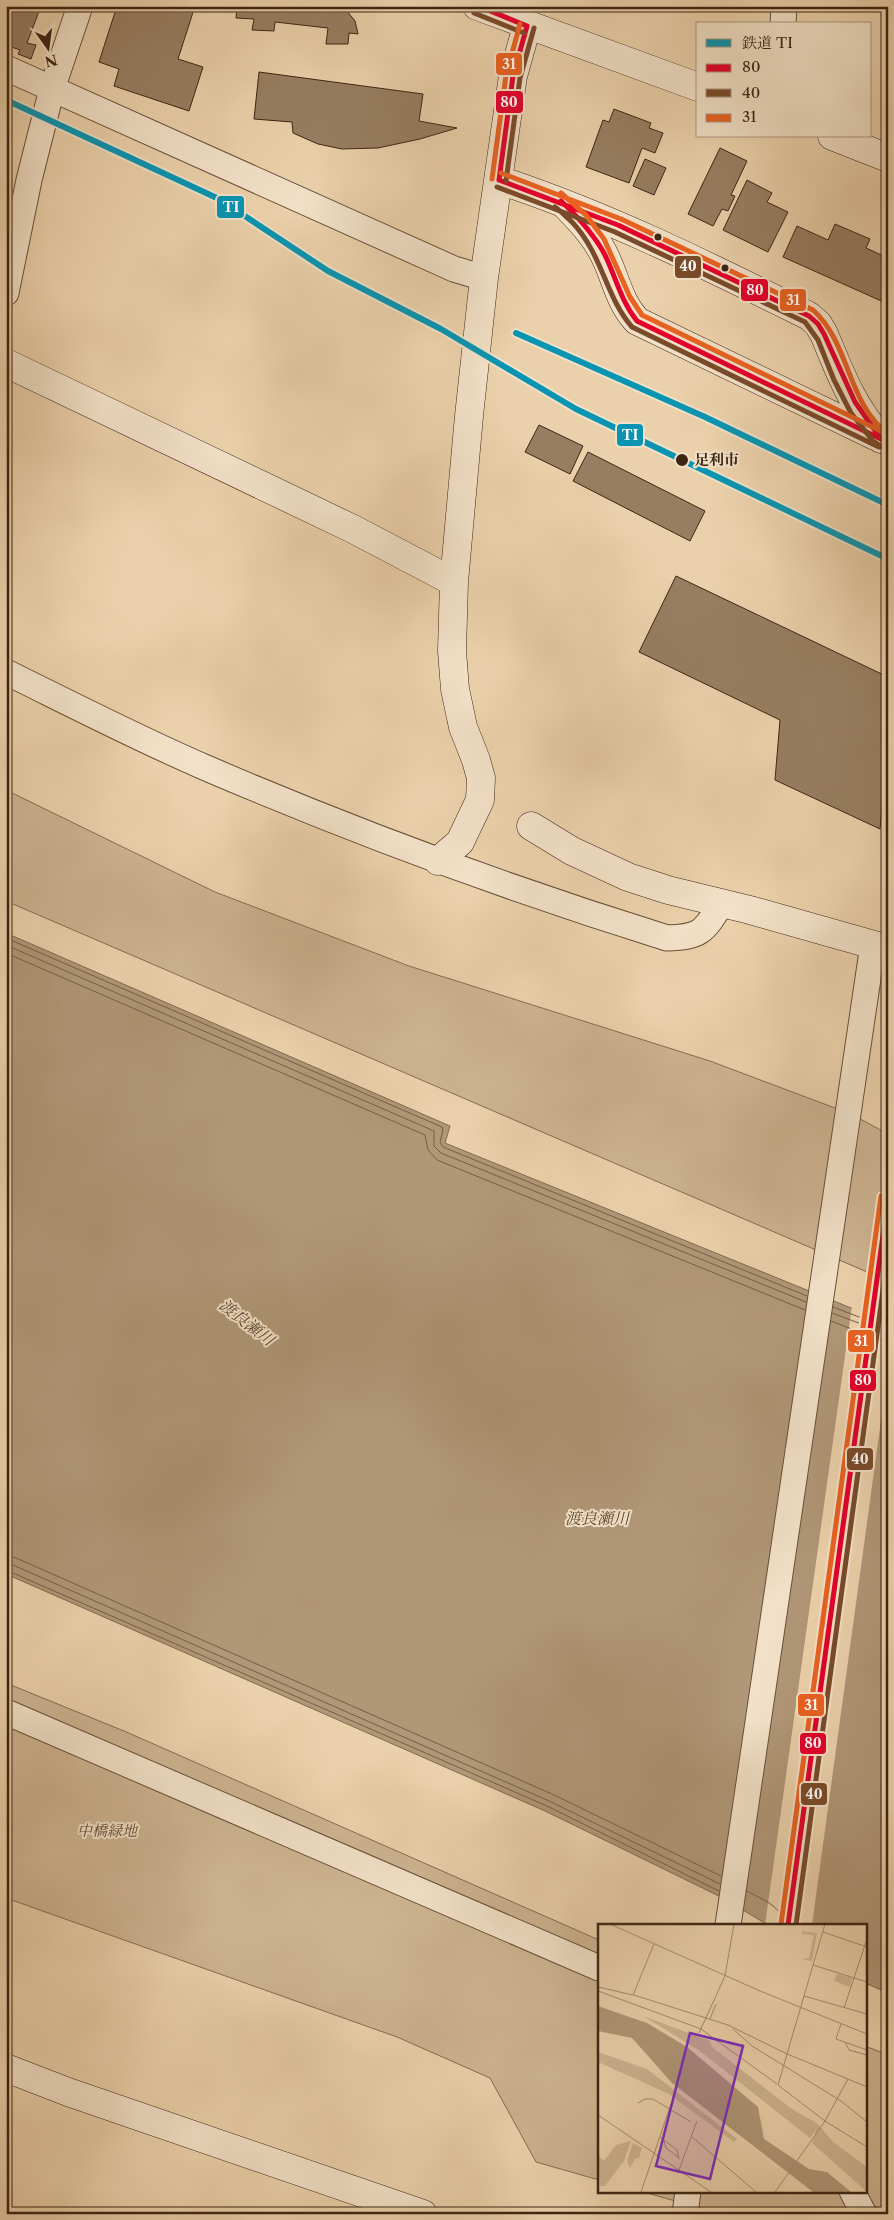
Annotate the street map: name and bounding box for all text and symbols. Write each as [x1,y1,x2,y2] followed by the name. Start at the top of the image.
[22,22,72,72] north arrow
[696,22,872,138] legend
[742,33,793,52] text: 鉄道 TI
[43,50,59,71] text: N
[495,52,523,76] line badge: 31
[502,55,517,73] text: 31
[742,57,760,76] text: 80
[742,83,760,102] text: 40
[495,90,524,114] line badge: 80
[500,93,518,111] text: 80
[742,107,757,126] text: 31
[216,195,245,219] line badge: TI
[223,198,239,216] text: TI
[653,232,663,242] unlabelled marker
[674,255,702,279] line badge: 40
[679,257,697,275] text: 40
[720,263,730,273] unlabelled marker
[740,278,769,302] line badge: 80
[746,281,764,299] text: 80
[779,288,807,312] line badge: 31
[786,291,801,309] text: 31
[616,423,644,447] line badge: TI
[622,426,638,444] text: TI
[694,450,739,469] place label: 足利市
[674,452,690,468] marker: 足利市
[216,1294,280,1351] water label: 渡良瀬川
[847,1329,875,1353] line badge: 31
[854,1332,869,1350] text: 31
[849,1369,877,1392] line badge: 80
[854,1371,872,1389] text: 80
[846,1447,874,1471] line badge: 40
[851,1450,869,1468] text: 40
[565,1508,631,1528] water label: 渡良瀬川
[797,1693,825,1717] line badge: 31
[804,1696,819,1714] text: 31
[799,1732,827,1755] line badge: 80
[804,1734,822,1752] text: 80
[800,1782,828,1806] line badge: 40
[805,1785,823,1803] text: 40
[77,1821,139,1840] park label: 中橋緑地
[598,1924,866,2192] inset map

